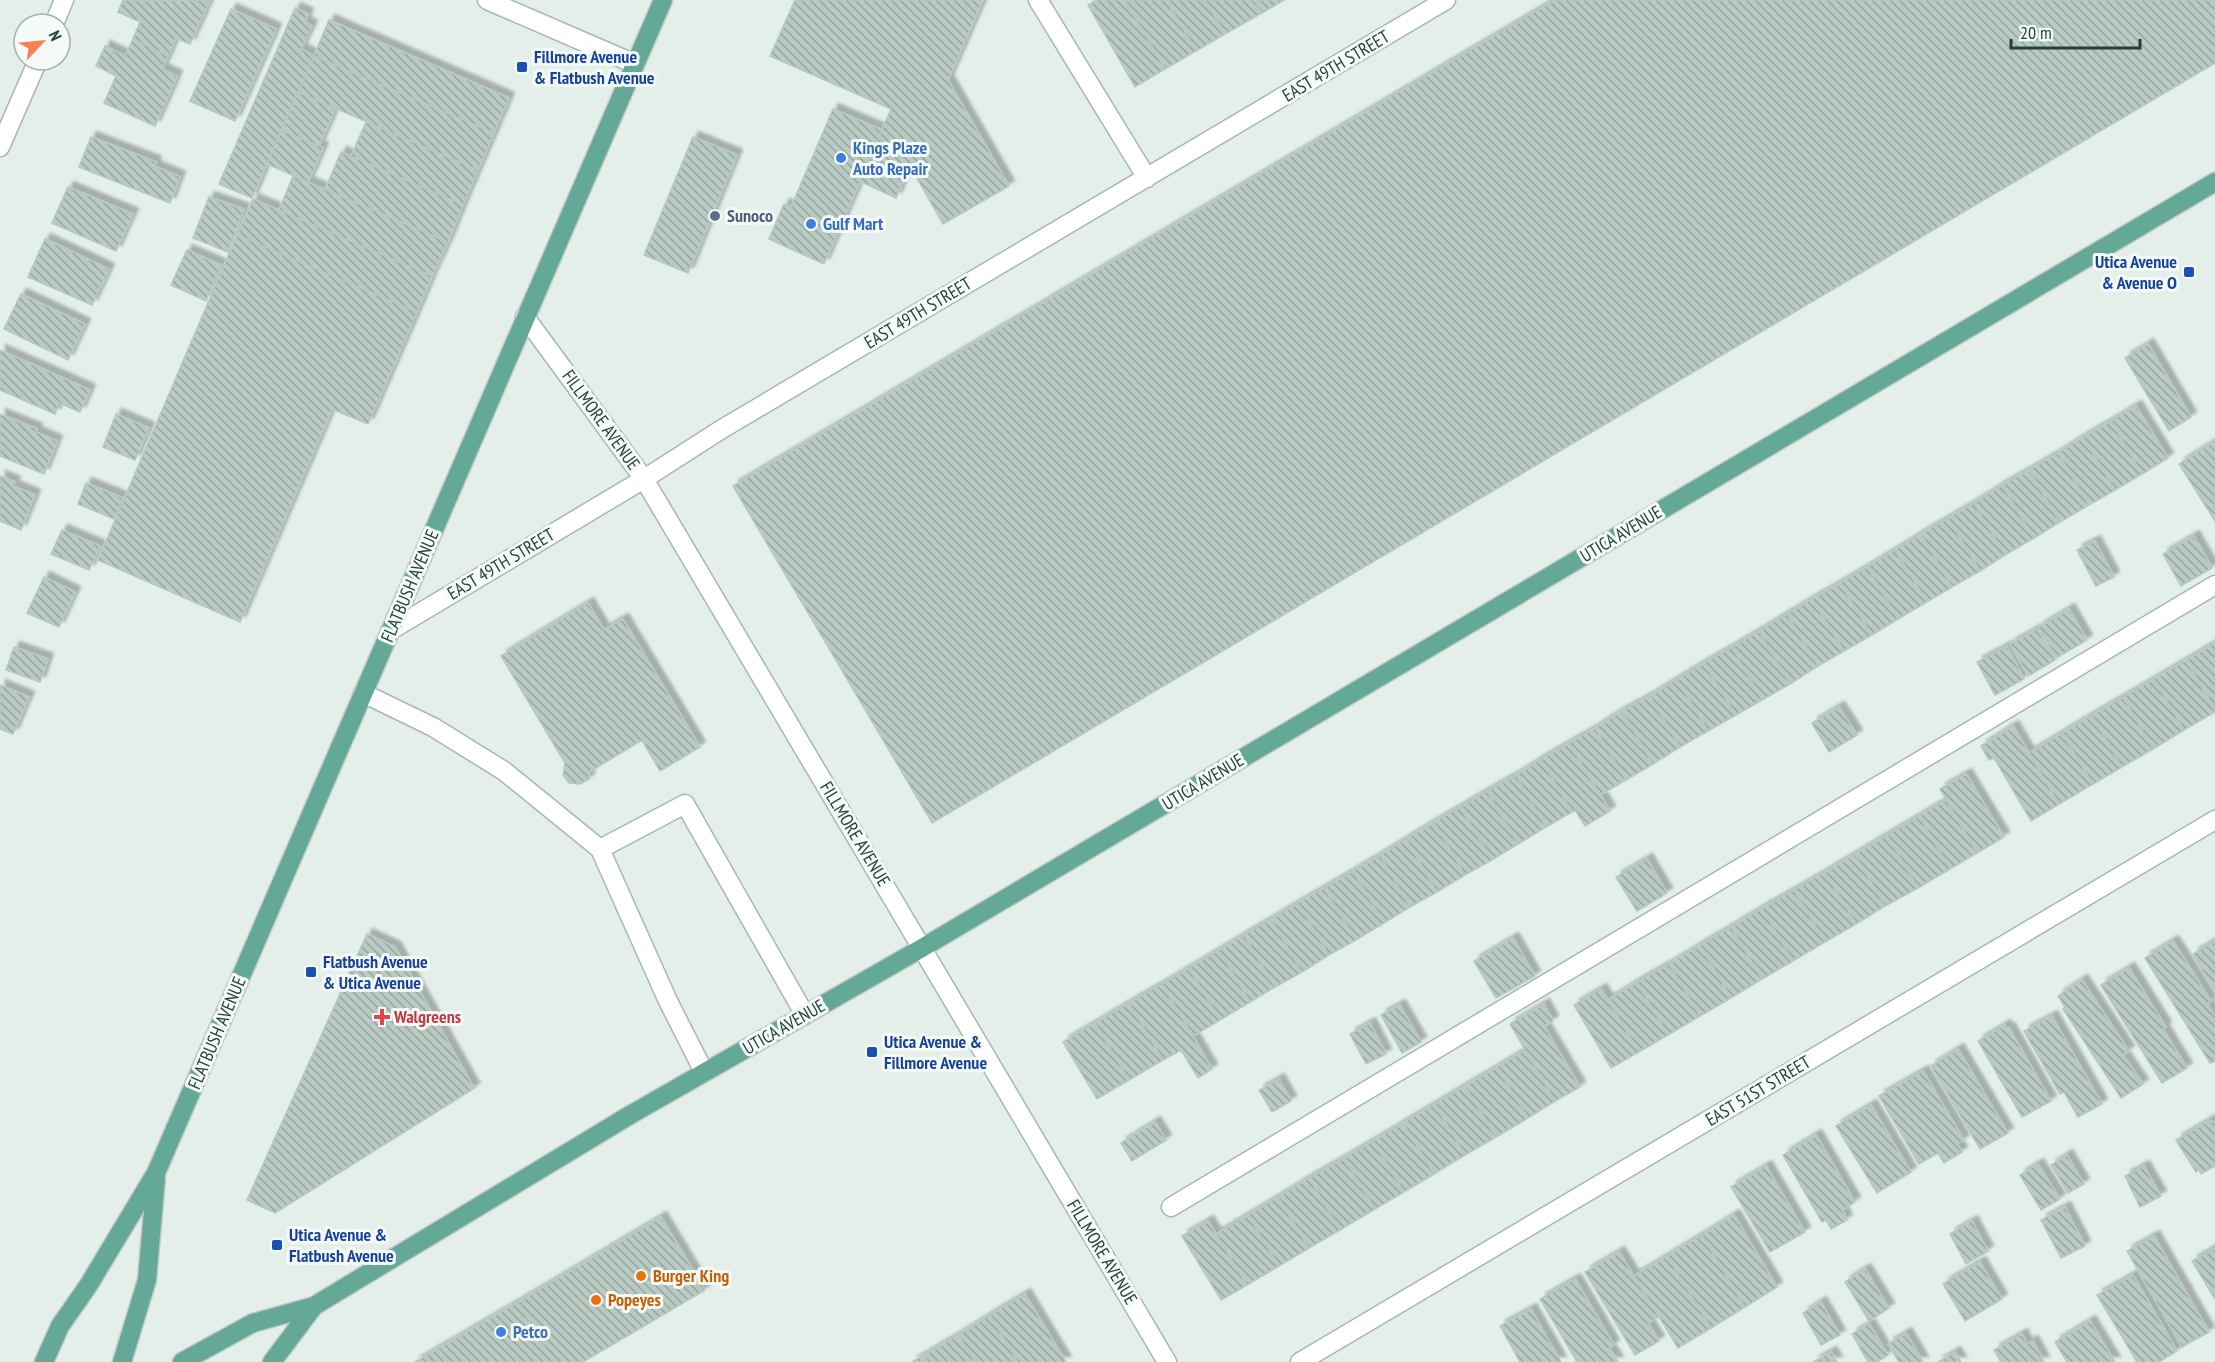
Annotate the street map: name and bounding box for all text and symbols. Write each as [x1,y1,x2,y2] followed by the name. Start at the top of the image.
[12,12,72,72] north arrow
[2011,12,2140,50] scale bar
[2020,21,2052,44] text: 20 m
[1278,25,1393,107] street label: EAST 49TH STREET
[45,27,66,44] text: N
[534,45,655,89] place label: Fillmore Avenue & Flatbush Avenue
[515,60,529,74] marker: Fillmore Avenue & Flatbush Avenue
[852,136,929,180] place label: Kings Plaze Auto Repair
[834,151,848,165] marker: Kings Plaze Auto Repair
[727,204,773,227] place label: Sunoco
[708,209,722,223] marker: Sunoco
[823,212,884,235] place label: Gulf Mart
[804,217,818,231] marker: Gulf Mart
[2095,250,2177,294] place label: Utica Avenue & Avenue O
[2182,265,2196,279] marker: Utica Avenue & Avenue O
[860,272,975,354] street label: EAST 49TH STREET
[557,365,645,474] street label: FILLMORE AVENUE
[1576,500,1666,567] street label: UTICA AVENUE
[443,523,558,605] street label: EAST 49TH STREET
[376,526,444,645] street label: FLATBUSH AVENUE
[1158,748,1248,815] street label: UTICA AVENUE
[815,777,896,890] street label: FILLMORE AVENUE
[323,950,428,994] place label: Flatbush Avenue & Utica Avenue
[304,965,318,979] marker: Flatbush Avenue & Utica Avenue
[183,973,251,1092] street label: FLATBUSH AVENUE
[738,994,829,1059] street label: UTICA AVENUE
[393,1005,461,1028] place label: Walgreens
[375,1010,389,1024] marker: Walgreens
[884,1030,987,1074] place label: Utica Avenue & Fillmore Avenue
[865,1045,879,1059] marker: Utica Avenue & Fillmore Avenue
[1701,1050,1814,1131] street label: EAST 51ST STREET
[1062,1195,1143,1308] street label: FILLMORE AVENUE
[289,1223,394,1267] place label: Utica Avenue & Flatbush Avenue
[270,1238,284,1252] marker: Utica Avenue & Flatbush Avenue
[653,1264,729,1287] place label: Burger King
[634,1269,648,1283] marker: Burger King
[608,1288,661,1311] place label: Popeyes
[589,1293,603,1307] marker: Popeyes
[513,1320,548,1343] place label: Petco
[494,1325,508,1339] marker: Petco

